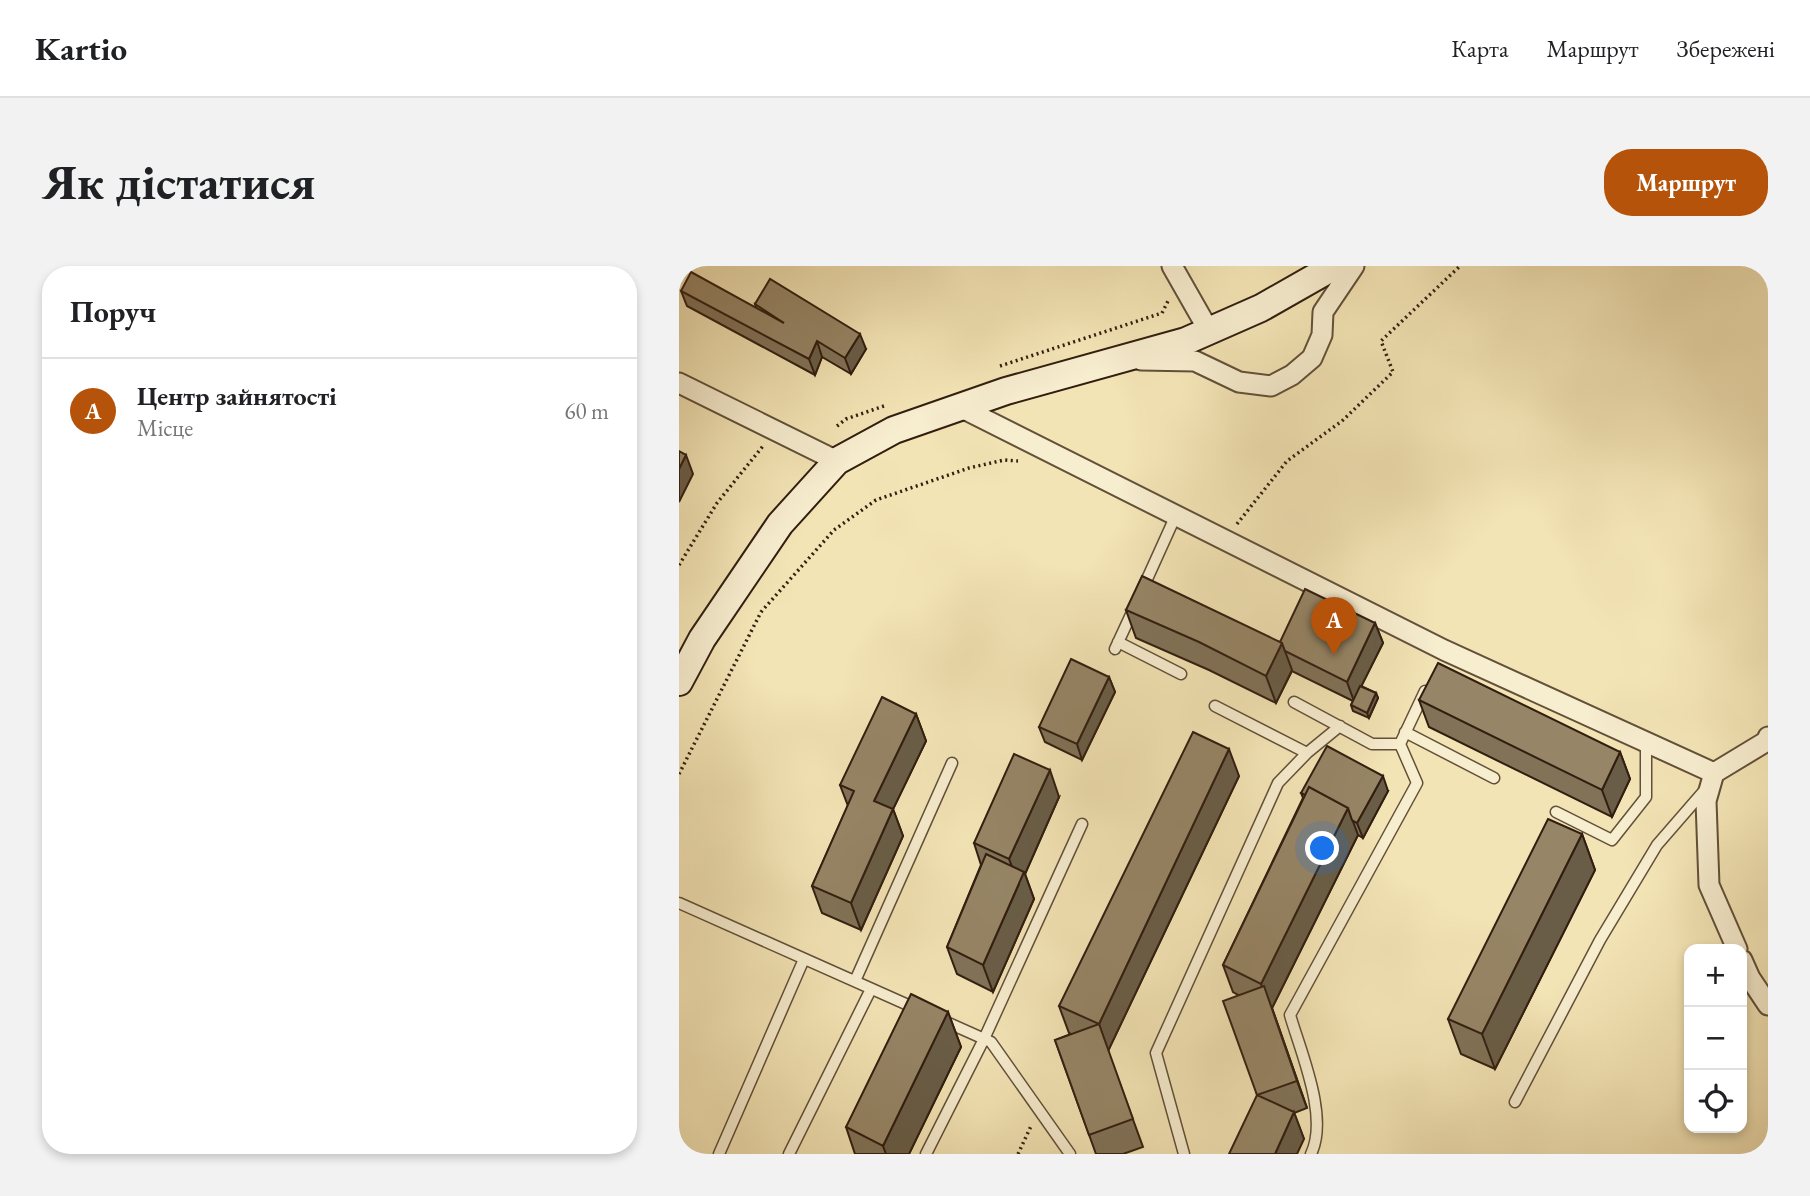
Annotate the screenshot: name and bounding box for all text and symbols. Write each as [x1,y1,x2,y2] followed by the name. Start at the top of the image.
[35,27,127,70] text: Kartio
[1451,33,1509,64] text: Карта
[1547,33,1639,64] text: Маршрут
[1677,33,1775,64] text: Збережені
[1604,149,1768,216] button: Маршрут
[42,150,316,214] text: Як дістатися
[70,292,156,331] text: Поруч
[137,379,337,413] text: Центр зайнятості
[85,396,101,426] text: A
[564,396,609,426] text: 60 m
[137,413,193,443] text: Місце
[1311,597,1357,655] pin: A
[1305,831,1339,865] your location
[1684,944,1747,1133] map controls
[1684,944,1747,1007] button: +
[1684,1007,1747,1070] button: −
[1684,1070,1747,1133] button: locate

